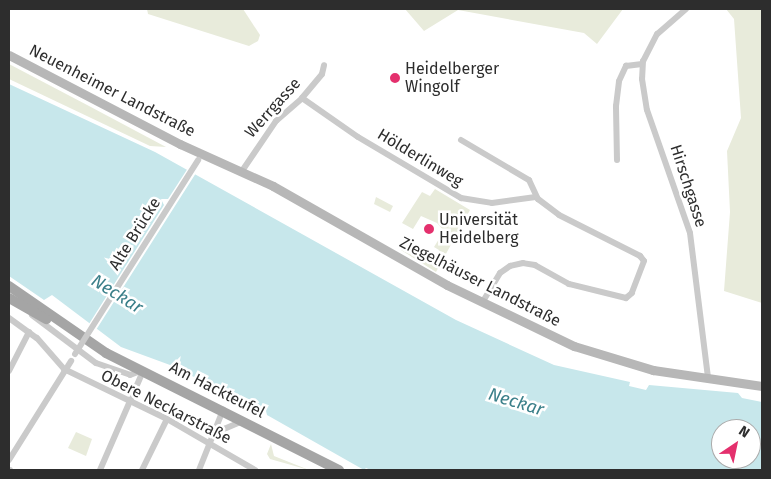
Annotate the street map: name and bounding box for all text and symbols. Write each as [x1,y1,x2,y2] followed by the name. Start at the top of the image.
[26,41,198,141] street label: Neuenheimer Landstraße
[405,59,499,97] place label: Heidelberger Wingolf
[389,72,401,84] marker: Heidelberger Wingolf
[241,74,305,142] street label: Werrgasse
[374,125,466,191] street label: Hölderlinweg
[666,142,710,230] street label: Hirschgasse
[105,194,165,274] street label: Alte Brücke
[439,210,519,248] place label: Universität Heidelberg
[423,223,435,235] marker: Universität Heidelberg
[396,233,564,331] street label: Ziegelhäuser Landstraße
[87,270,147,318] water label: Neckar
[166,358,268,422] street label: Am Hackteufel
[98,366,234,448] street label: Obere Neckarstraße
[486,383,546,421] water label: Neckar
[711,419,761,469] north arrow
[735,422,753,442] text: N

